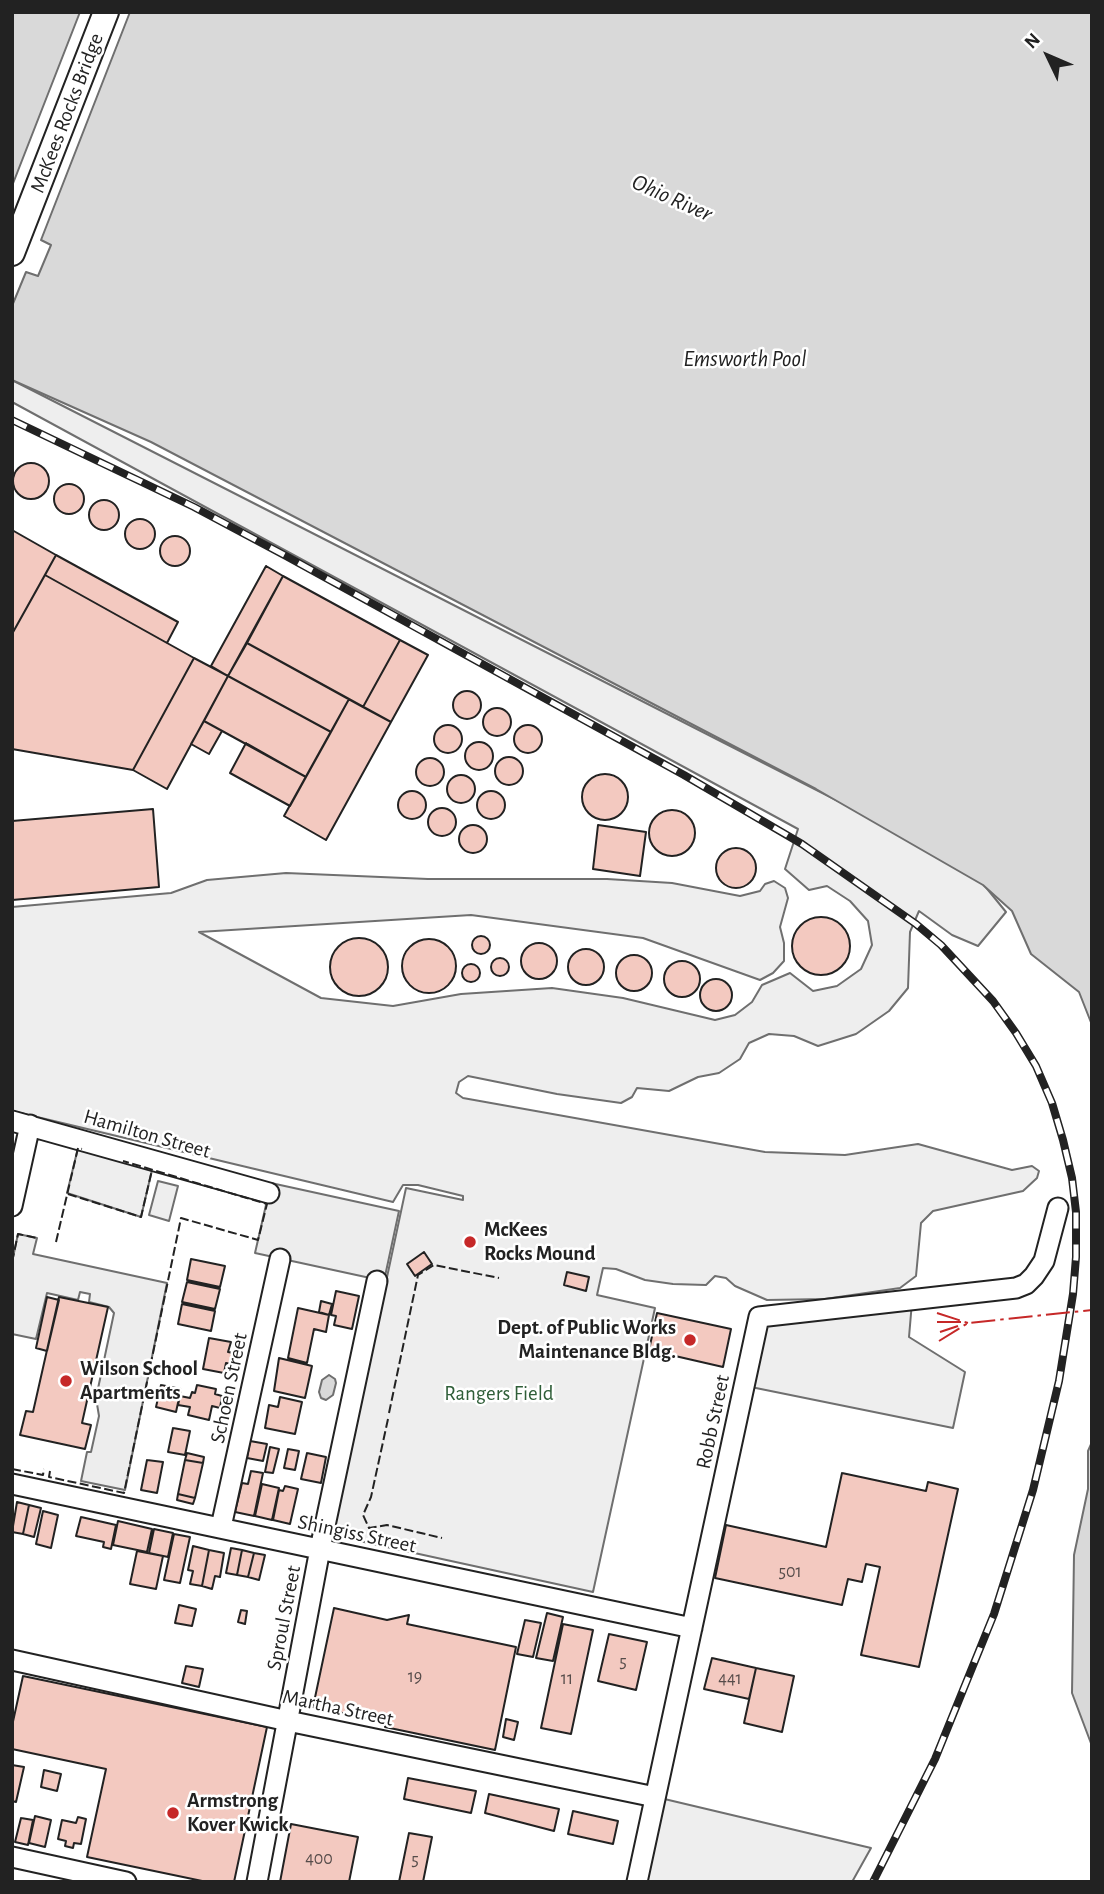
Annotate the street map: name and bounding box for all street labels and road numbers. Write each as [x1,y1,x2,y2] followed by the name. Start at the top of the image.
[25,30,109,196] street label: McKees Rocks Bridge
[81,1104,213,1164] street label: Hamilton Street
[205,1330,253,1446] street label: Schoen Street
[691,1373,735,1471] street label: Robb Street
[296,1509,418,1559] street label: Shingiss Street
[261,1563,307,1673] street label: Sproul Street
[280,1684,396,1732] street label: Martha Street

